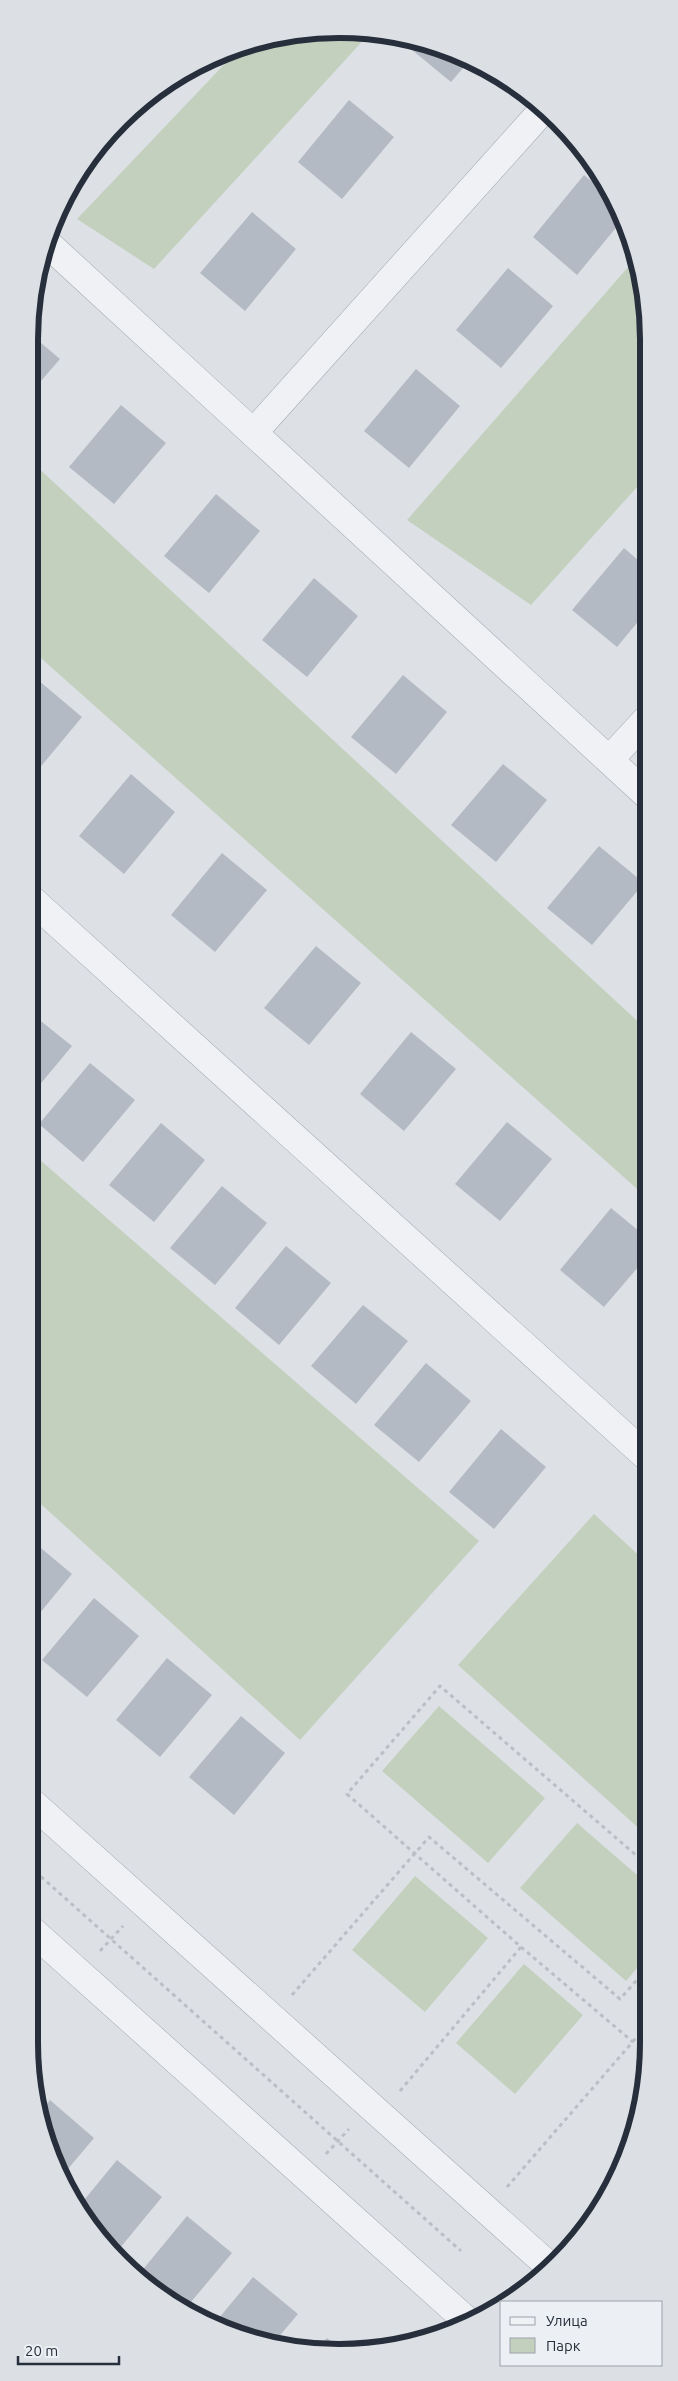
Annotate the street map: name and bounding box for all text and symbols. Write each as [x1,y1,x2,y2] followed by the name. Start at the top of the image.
[500,2301,663,2366] legend
[546,2312,588,2329] text: Улица
[18,2334,119,2366] scale bar
[546,2337,581,2354] text: Парк
[25,2342,58,2359] text: 20 m

